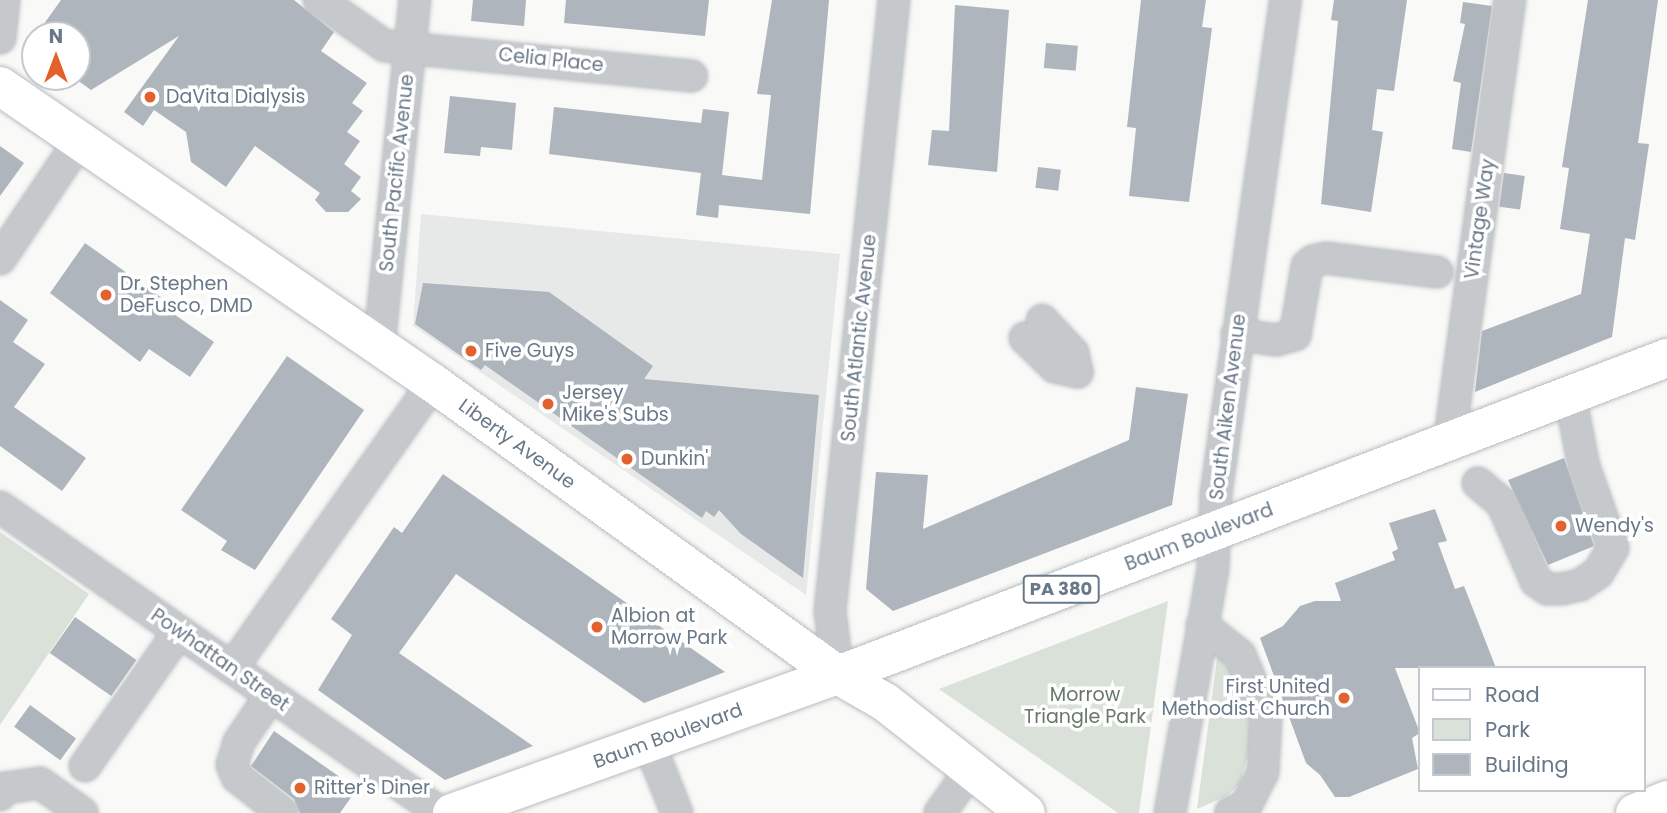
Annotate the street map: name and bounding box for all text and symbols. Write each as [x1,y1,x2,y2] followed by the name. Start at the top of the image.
[21,21,91,91] north arrow
[49,23,63,50] text: N
[497,43,605,77] street label: Celia Place
[375,73,419,273] street label: South Pacific Avenue
[166,86,305,108] place label: DaVita Dialysis
[140,87,160,107] marker: DaVita Dialysis
[1460,157,1500,281] street label: Vintage Way
[837,233,881,443] street label: South Atlantic Avenue
[120,273,253,317] place label: Dr. Stephen DeFusco, DMD
[98,287,114,303] marker: Dr. Stephen DeFusco, DMD
[1205,313,1251,501] street label: South Aiken Avenue
[485,340,574,362] place label: Five Guys
[463,343,479,359] marker: Five Guys
[562,382,669,426] place label: Jersey Mike's Subs
[454,394,580,494] street label: Liberty Avenue
[540,396,556,412] marker: Jersey Mike's Subs
[641,448,708,470] place label: Dunkin'
[619,451,635,467] marker: Dunkin'
[1122,498,1276,576] street label: Baum Boulevard
[1575,515,1654,537] place label: Wendy's
[1553,518,1569,534] marker: Wendy's
[1023,574,1100,604] road number: PA 380
[147,604,293,716] street label: Powhattan Street
[611,605,727,649] place label: Albion at Morrow Park
[589,619,605,635] marker: Albion at Morrow Park
[1418,666,1646,792] legend
[1161,676,1330,720] place label: First United Methodist Church
[1485,680,1540,709] text: Road
[1024,684,1146,728] park label: Morrow Triangle Park
[1336,690,1352,706] marker: First United Methodist Church
[590,698,746,774] street label: Baum Boulevard
[1485,715,1530,744] text: Park
[1485,750,1569,779] text: Building
[314,777,430,799] place label: Ritter's Diner
[292,780,308,796] marker: Ritter's Diner

